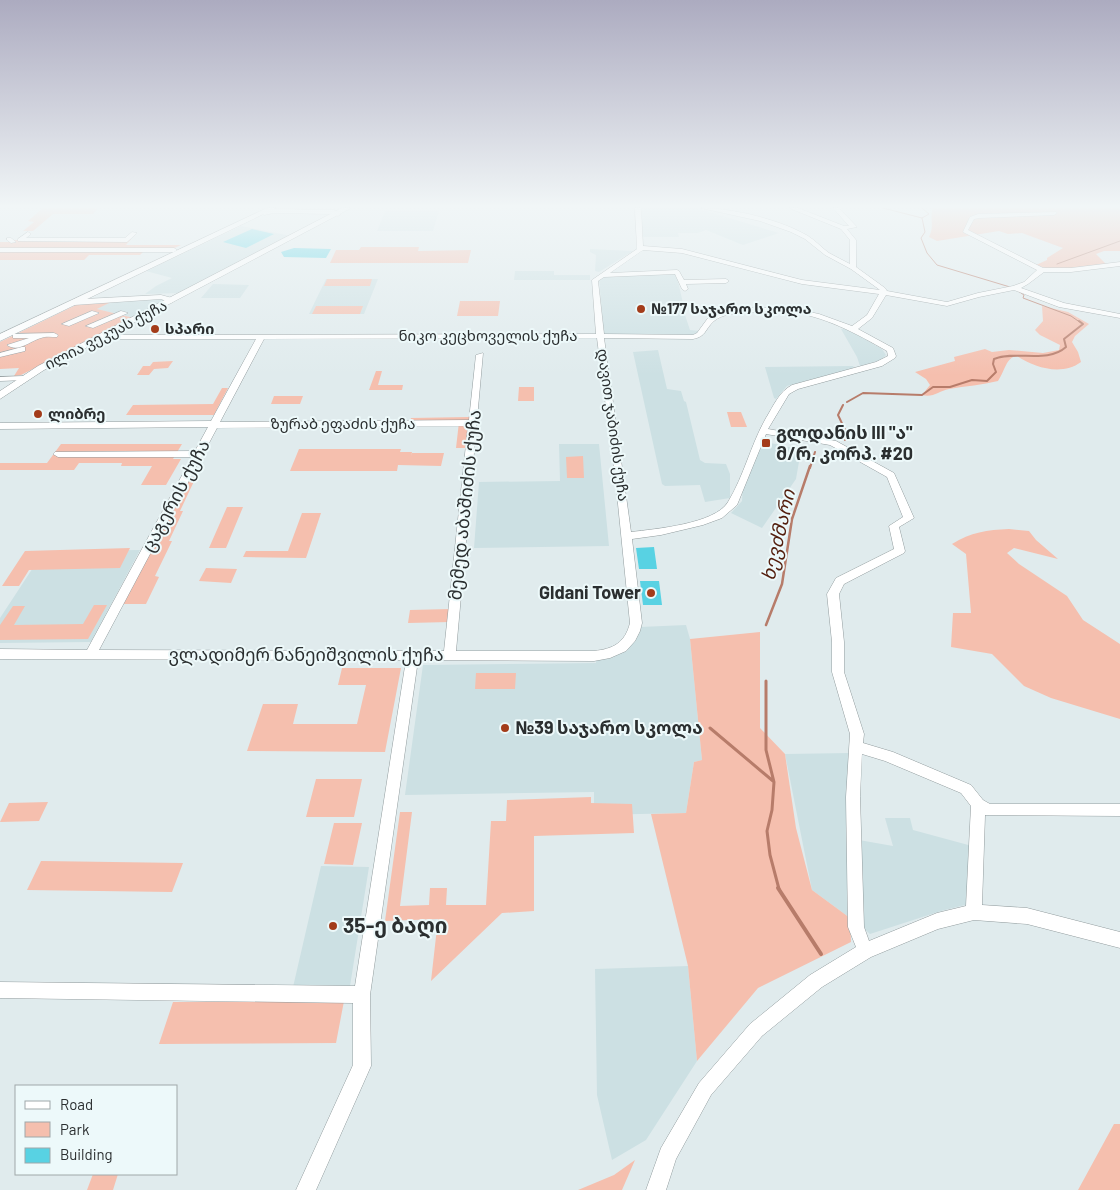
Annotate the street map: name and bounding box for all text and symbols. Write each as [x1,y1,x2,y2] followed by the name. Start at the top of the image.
[41,295,170,374] street label: ილია ვეკუას ქუჩა
[651,299,812,318] place label: №177 საჯარო სკოლა
[635,303,647,315] marker: №177 საჯარო სკოლა
[165,319,214,337] place label: სპარი
[149,323,161,335] marker: სპარი
[399,326,577,345] street label: ნიკო კეცხოველის ქუჩა
[593,347,634,502] street label: დავით ჯაბიძის ქუჩა
[48,404,105,423] place label: ლიბრე
[32,408,44,420] marker: ლიბრე
[443,409,486,601] street label: მემედ აბაშიძის ქუჩა
[271,414,416,433] street label: ზურაბ ეფაძის ქუჩა
[776,421,913,464] place label: გლდანის III "ა" მ/რ, კორპ. #20
[136,436,215,556] street label: ცაგერის ქუჩა
[760,437,772,449] marker: გლდანის III "ა" მ/რ, კორპ. #20
[756,486,800,583] water label: ხევძმარი
[539,581,641,603] place label: Gldani Tower
[645,587,657,599] marker: Gldani Tower
[168,643,444,666] street label: ვლადიმერ ნანეიშვილის ქუჩა
[515,716,703,739] place label: №39 საჯარო სკოლა
[499,722,511,734] marker: №39 საჯარო სკოლა
[343,912,447,939] place label: 35-ე ბაღი
[327,920,339,932] marker: 35-ე ბაღი
[15,1085,178,1175] legend
[60,1095,93,1113] text: Road
[60,1120,90,1138] text: Park
[60,1145,113,1163] text: Building

